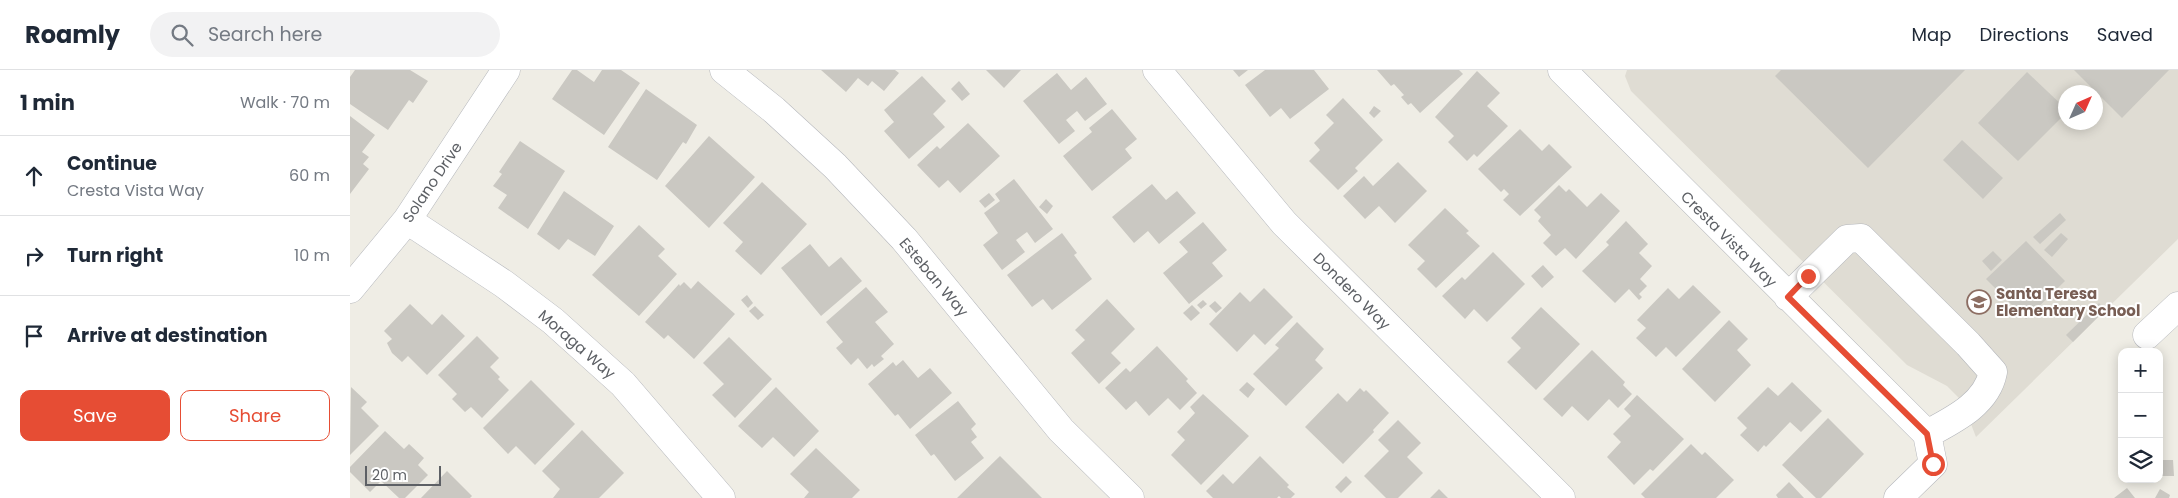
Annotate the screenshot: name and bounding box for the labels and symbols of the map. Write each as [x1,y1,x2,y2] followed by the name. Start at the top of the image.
[2058,85,2103,130] north arrow
[397,138,467,226] street label: Solano Drive
[1676,186,1782,292] street label: Cresta Vista Way
[895,233,974,321] street label: Esteban Way
[1309,248,1396,335] street label: Dondero Way
[1797,265,1820,288] route end
[1996,283,2140,321] place label: Santa Teresa Elementary School
[1966,289,1992,315] school or university icon: Santa Teresa Elementary School
[534,305,620,384] street label: Moraga Way
[1922,453,1945,476] route start
[365,463,441,486] scale bar

